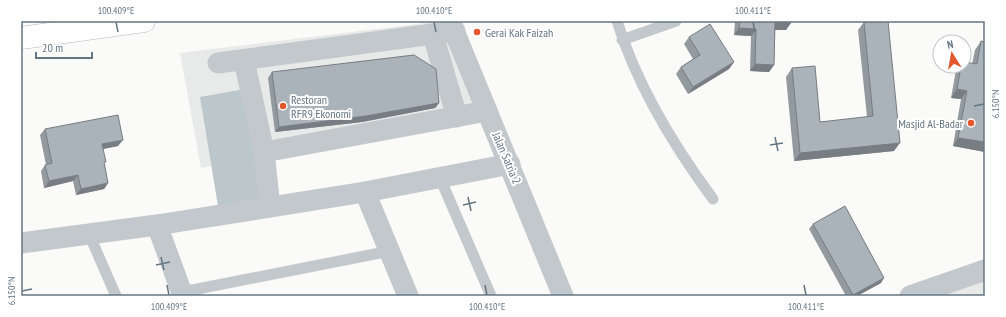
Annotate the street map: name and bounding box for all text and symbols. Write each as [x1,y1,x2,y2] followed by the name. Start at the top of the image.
[98,4,134,17] text: 100.409°E
[416,4,452,17] text: 100.410°E
[735,4,771,17] text: 100.411°E
[485,25,553,40] place label: Gerai Kak Faizah
[472,27,482,37] marker: Gerai Kak Faizah
[36,34,92,60] scale bar
[932,34,972,74] north arrow
[946,37,954,52] text: N
[42,40,63,55] text: 20 m
[989,90,1002,118] text: 6.150°N
[291,92,351,121] place label: Restoran RFR9 Ekonomi
[278,101,288,111] marker: Restoran RFR9 Ekonomi
[898,116,964,131] place label: Masjid Al-Badar
[966,118,976,128] marker: Masjid Al-Badar
[489,129,525,186] street label: Jalan Satria 2
[5,277,18,305] text: 6.150°N
[151,300,187,313] text: 100.409°E
[469,300,505,313] text: 100.410°E
[788,300,824,313] text: 100.411°E

